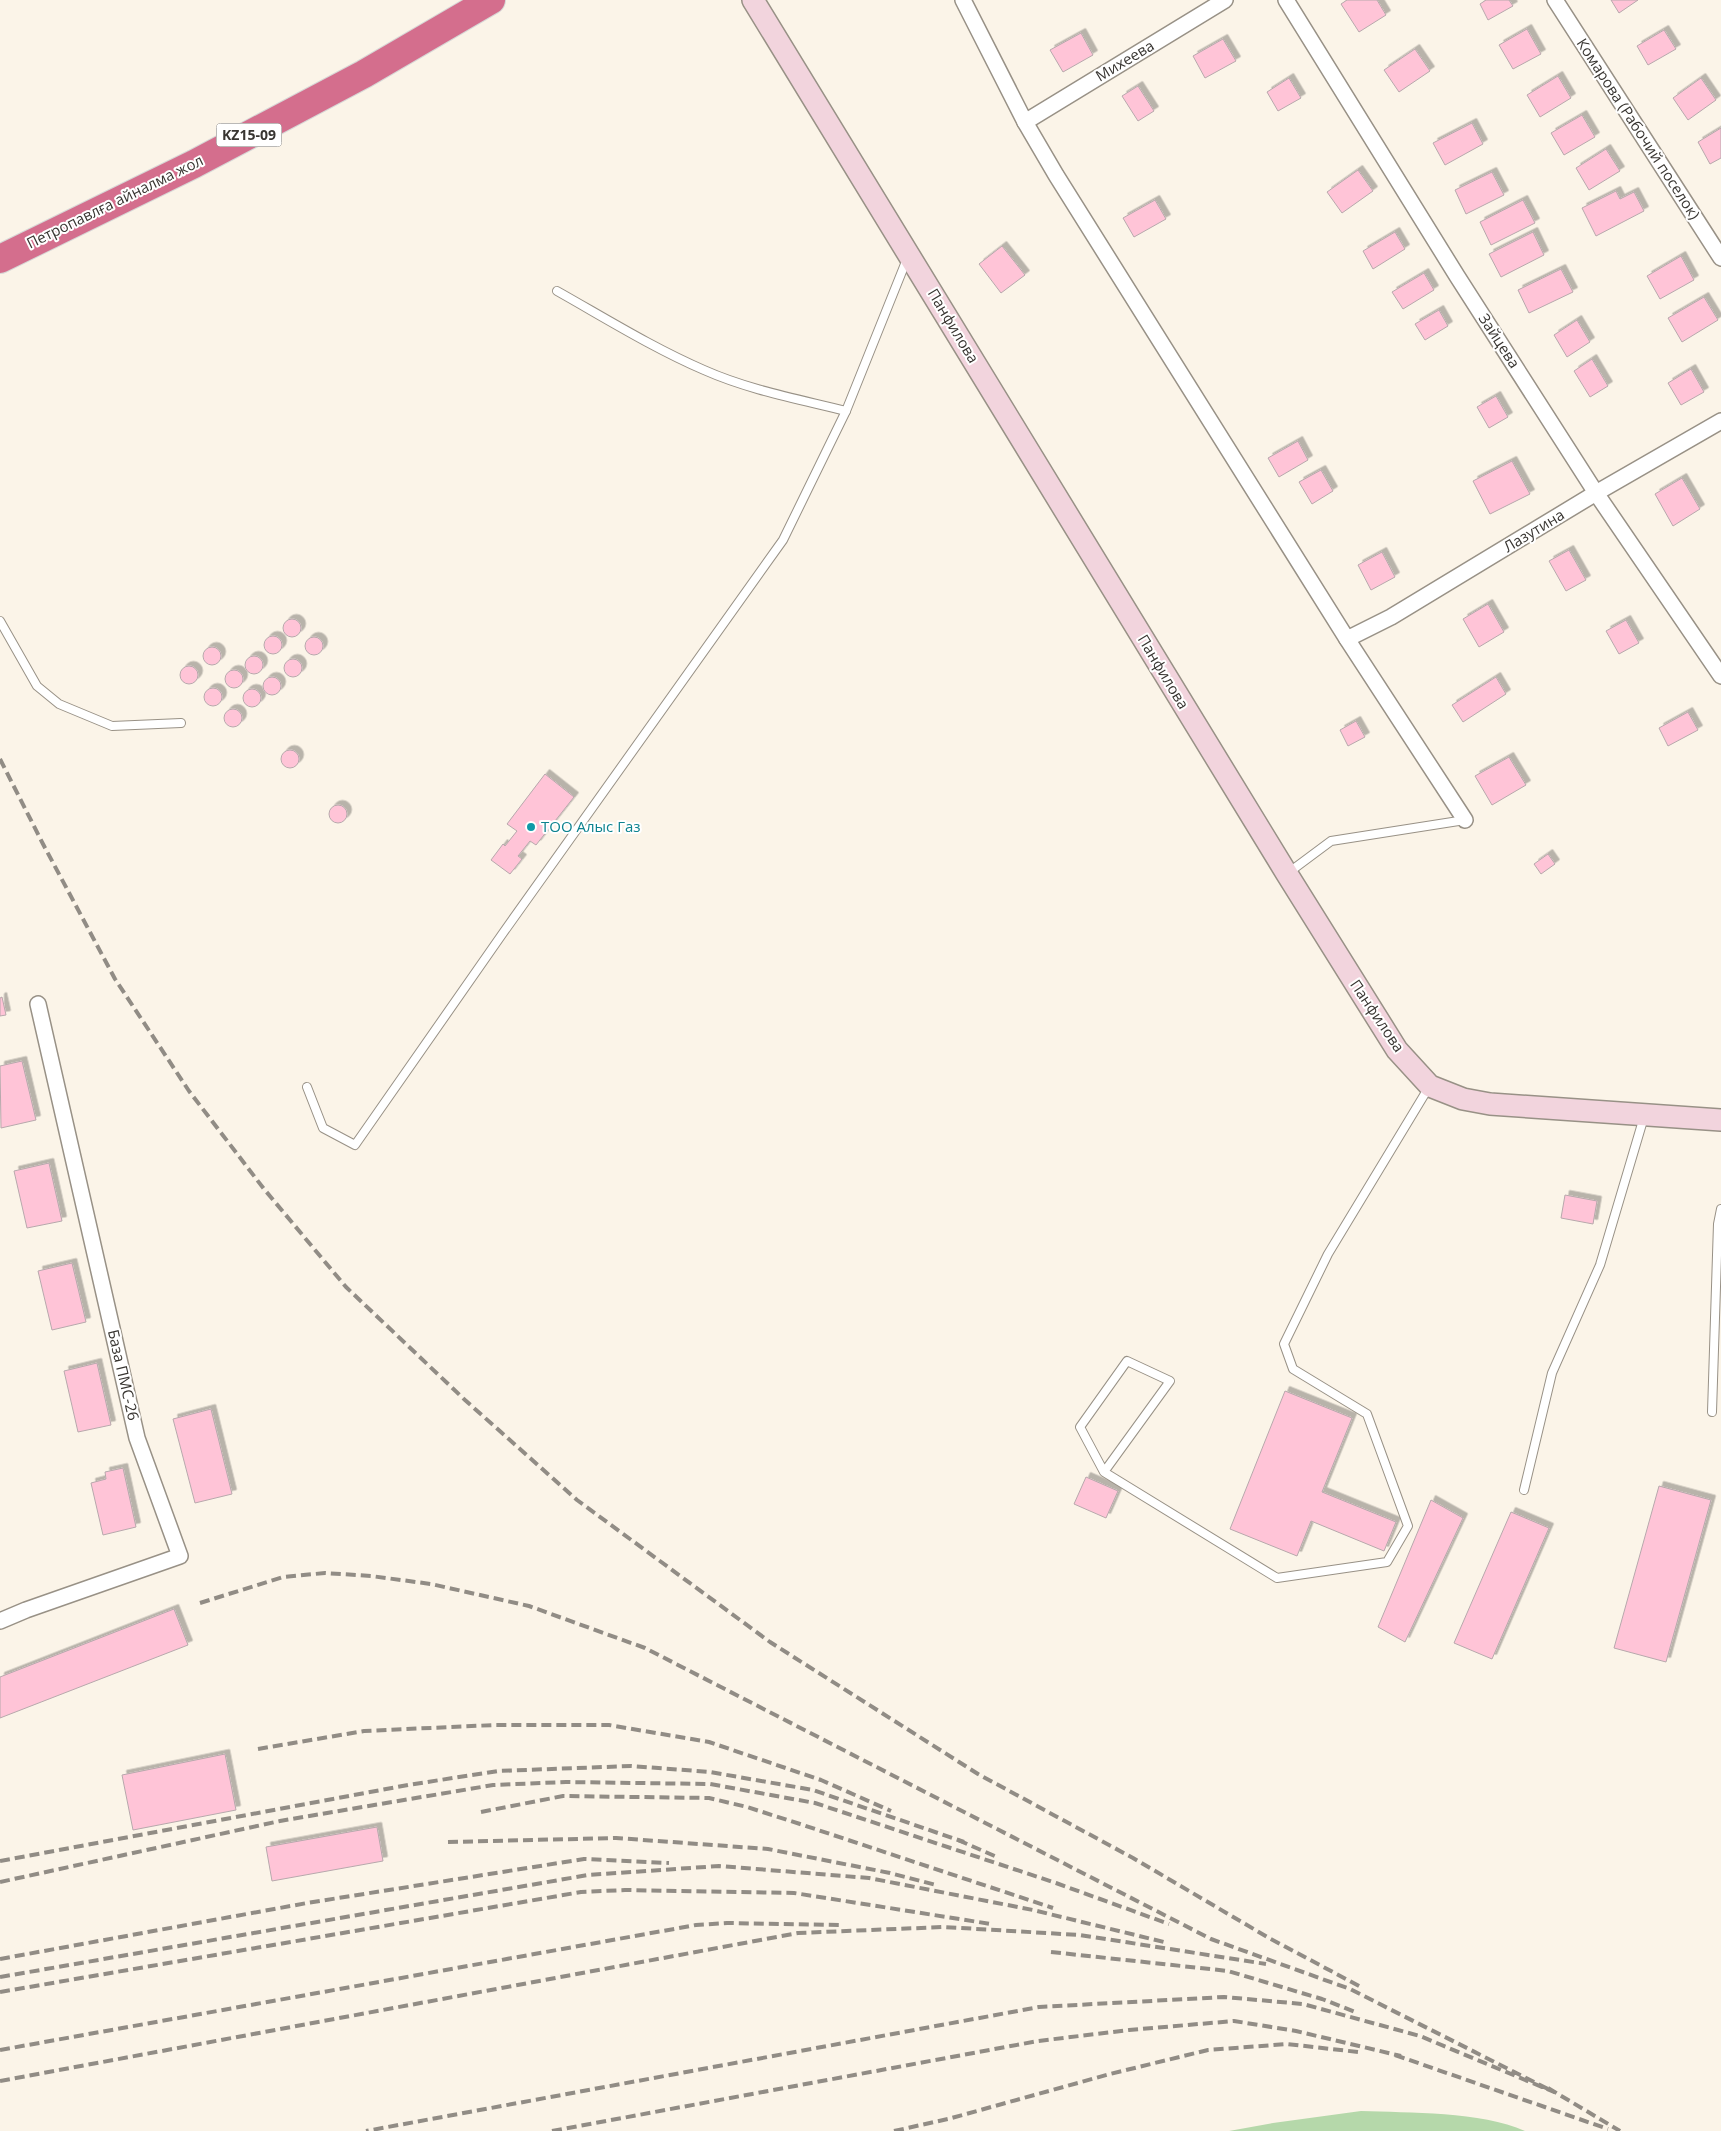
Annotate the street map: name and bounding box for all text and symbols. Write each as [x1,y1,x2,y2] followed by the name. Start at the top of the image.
[1573,34,1705,223] street label: Комарова (Рабочий поселок)
[1092,35,1157,85] street label: Михеева
[216,124,282,146] road number: KZ15-09
[23,150,206,253] street label: Петропавлға айналма жол
[924,285,984,366] street label: Панфилова
[1475,309,1525,372] street label: Зайцева
[1499,504,1568,556] street label: Лазутина
[1134,631,1194,712] street label: Панфилова
[541,816,641,836] place label: ТОО Алыс Газ
[525,821,537,833] marker: ТОО Алыс Газ
[1346,975,1409,1056] street label: Панфилова
[104,1327,144,1422] street label: База ПМС-26

